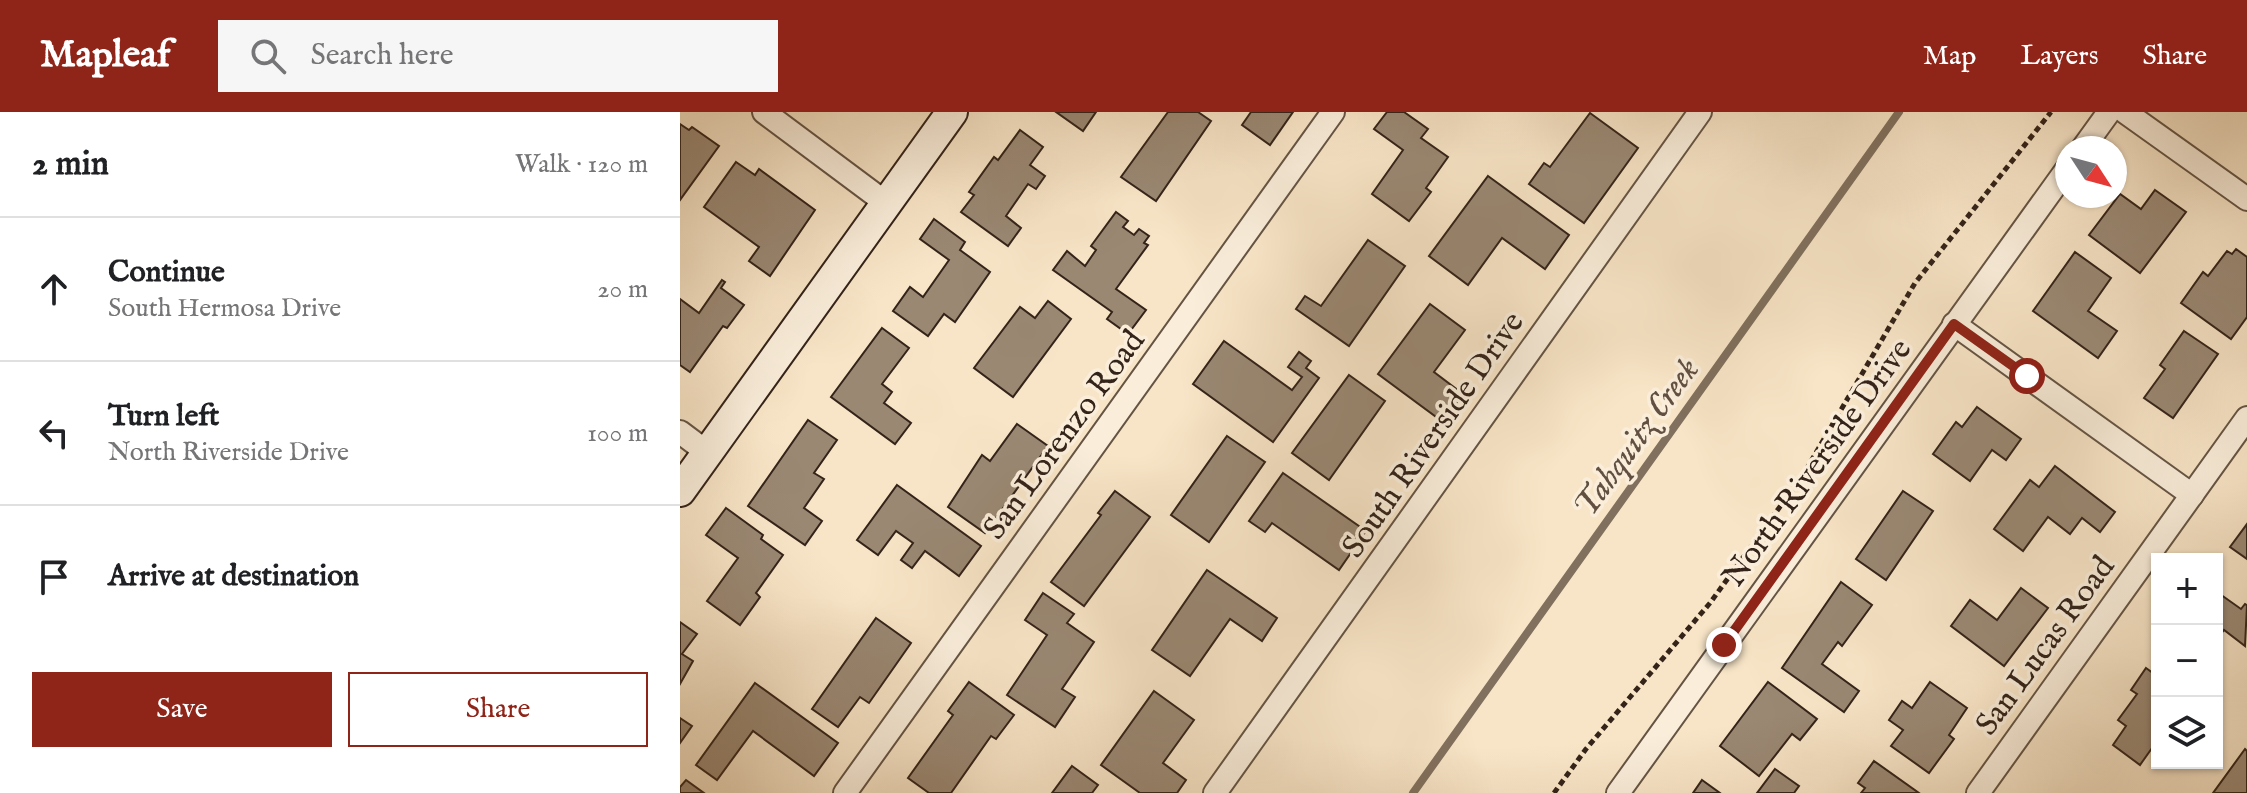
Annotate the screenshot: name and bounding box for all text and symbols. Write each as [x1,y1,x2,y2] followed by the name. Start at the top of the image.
[218,20,778,92] search box
[40,32,170,80] text: Mapleaf
[246,34,290,78] icon: search
[310,37,453,75] text: Search here
[1923,39,1976,74] text: Map
[2020,39,2099,74] text: Layers
[2143,39,2207,74] text: Share
[2055,136,2127,208] north arrow
[32,143,109,186] text: 2 min
[515,148,648,181] text: Walk · 120 m
[108,254,225,292] text: Continue
[32,267,76,311] icon: ahead
[597,273,648,306] text: 20 m
[108,292,341,325] text: South Hermosa Drive
[1334,304,1534,566] street label: South Riverside Drive
[975,322,1155,548] street label: San Lorenzo Road
[1714,331,1922,596] street label: North Riverside Drive
[1565,350,1710,527] water label: Tahquitz Creek
[2009,358,2045,394] route start
[108,398,219,436] text: Turn left
[32,411,76,455] icon: left
[587,417,648,450] text: 100 m
[108,436,349,469] text: North Riverside Drive
[1967,548,2125,744] street label: San Lucas Road
[2151,553,2223,769] map controls
[2151,553,2223,625] button: +
[32,555,76,599] icon: arrive
[108,558,359,596] text: Arrive at destination
[2151,625,2223,697] button: −
[1706,627,1742,663] route end
[32,672,332,747] button: Save
[348,672,648,747] button: Share
[2151,697,2223,769] button: layers

